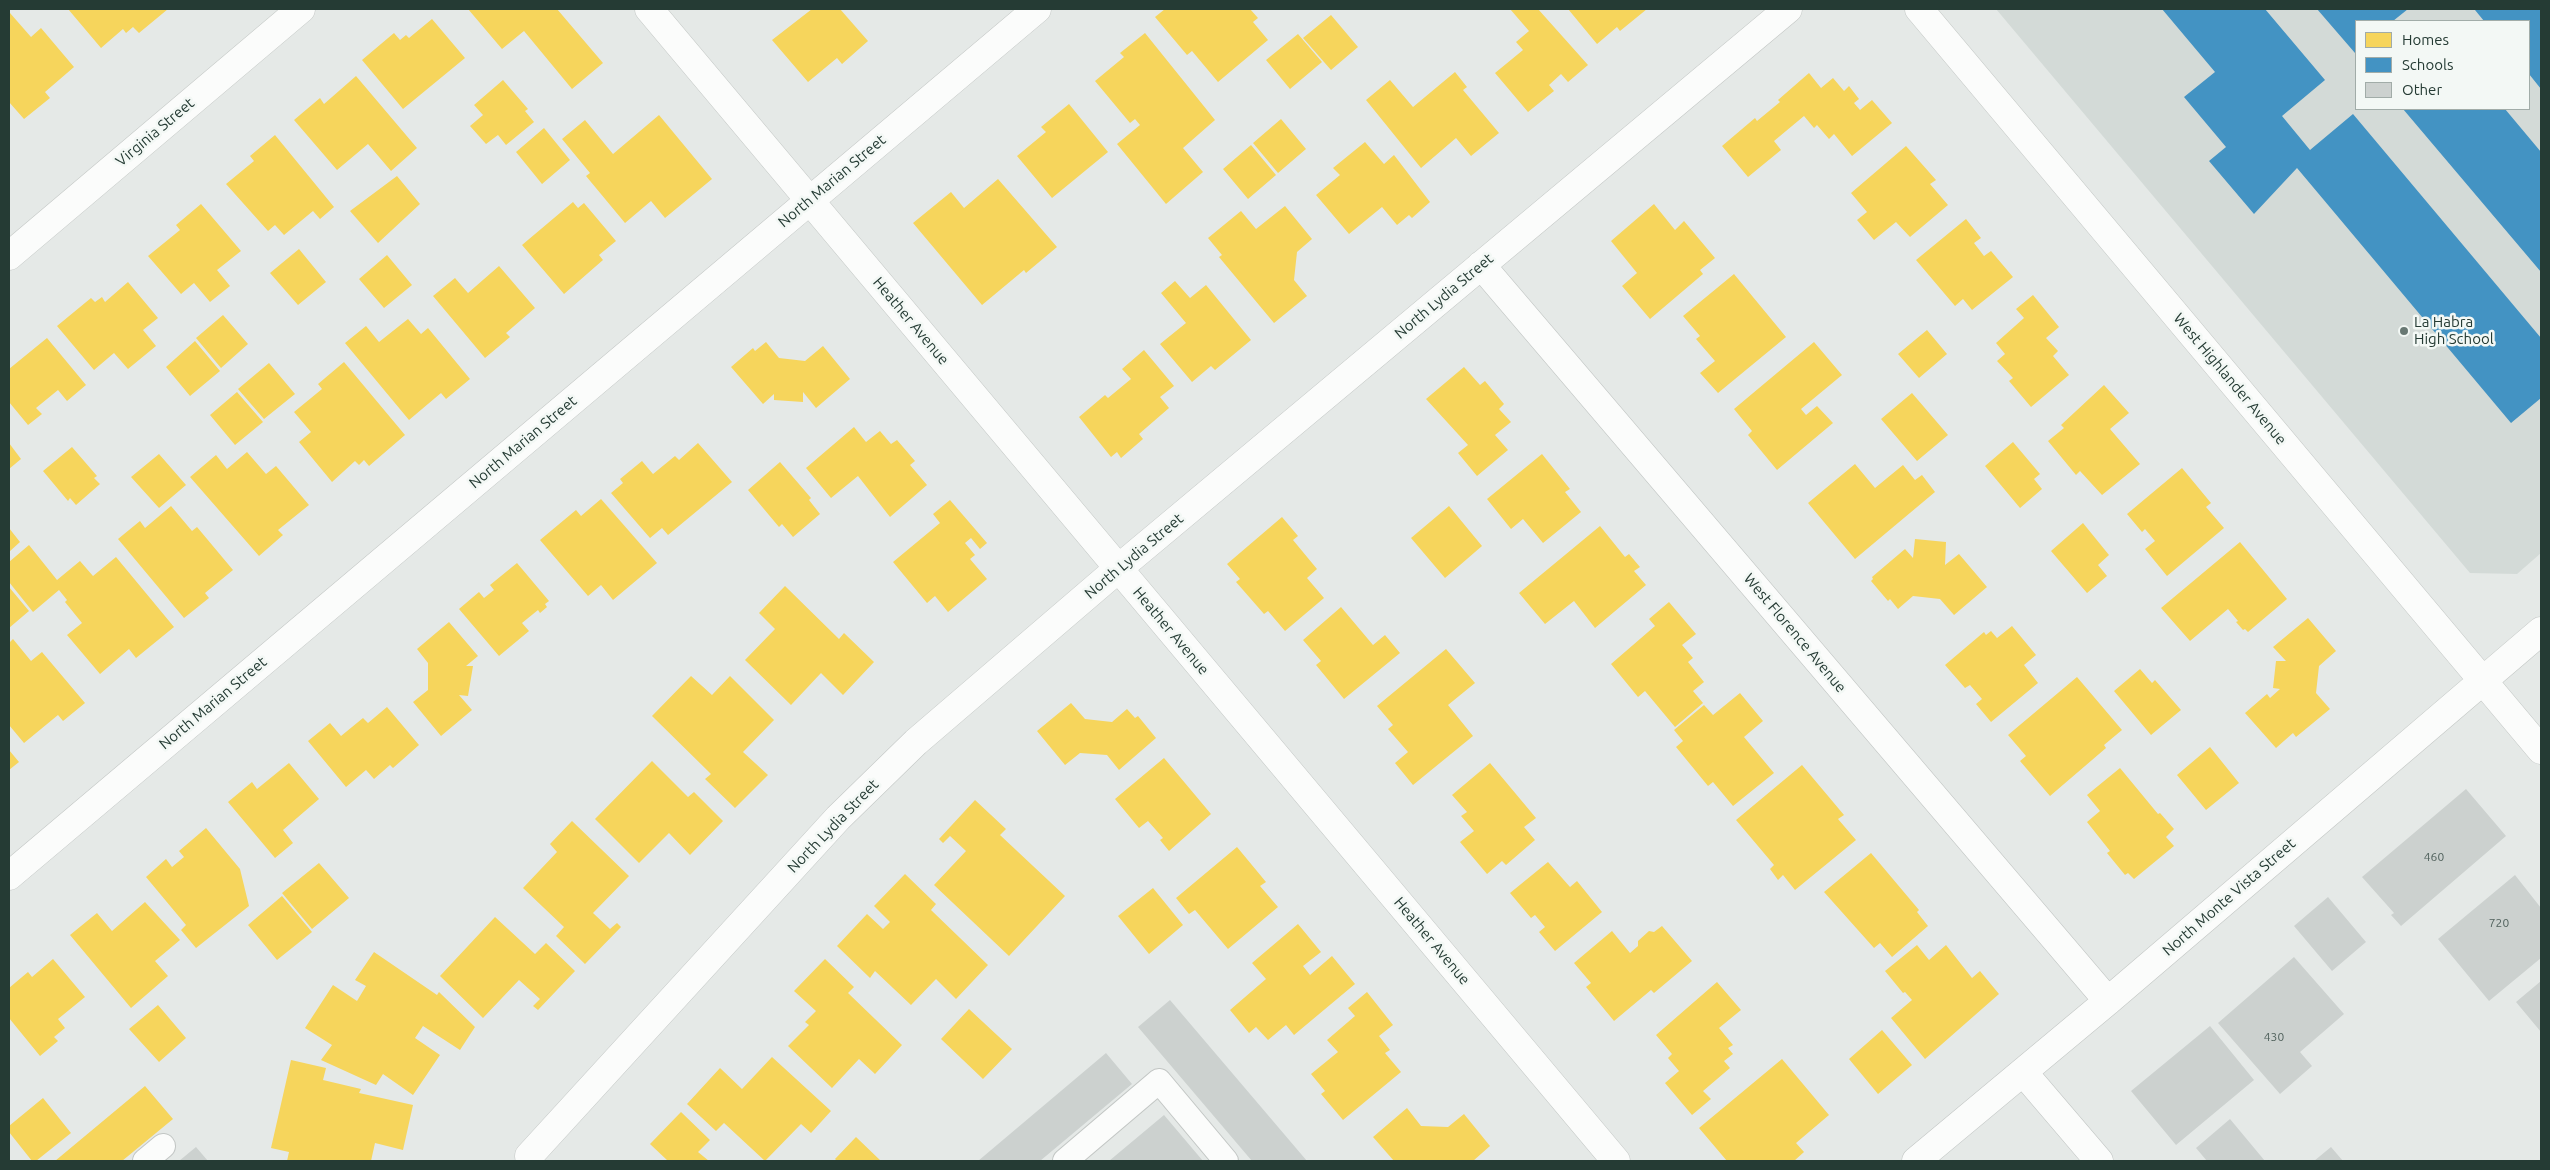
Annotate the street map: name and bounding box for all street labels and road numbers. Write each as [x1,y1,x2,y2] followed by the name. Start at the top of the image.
[112,94,198,170] street label: Virginia Street
[775,131,889,231] street label: North Marian Street
[1391,250,1497,342] street label: North Lydia Street
[869,274,953,368] street label: Heather Avenue
[2170,310,2290,448] street label: West Highlander Avenue
[466,392,580,492] street label: North Marian Street
[1081,510,1187,602] street label: North Lydia Street
[1740,570,1850,696] street label: West Florence Avenue
[1129,584,1213,678] street label: Heather Avenue
[156,653,270,753] street label: North Marian Street
[784,775,882,877] street label: North Lydia Street
[2159,834,2299,960] street label: North Monte Vista Street
[1390,894,1474,988] street label: Heather Avenue

